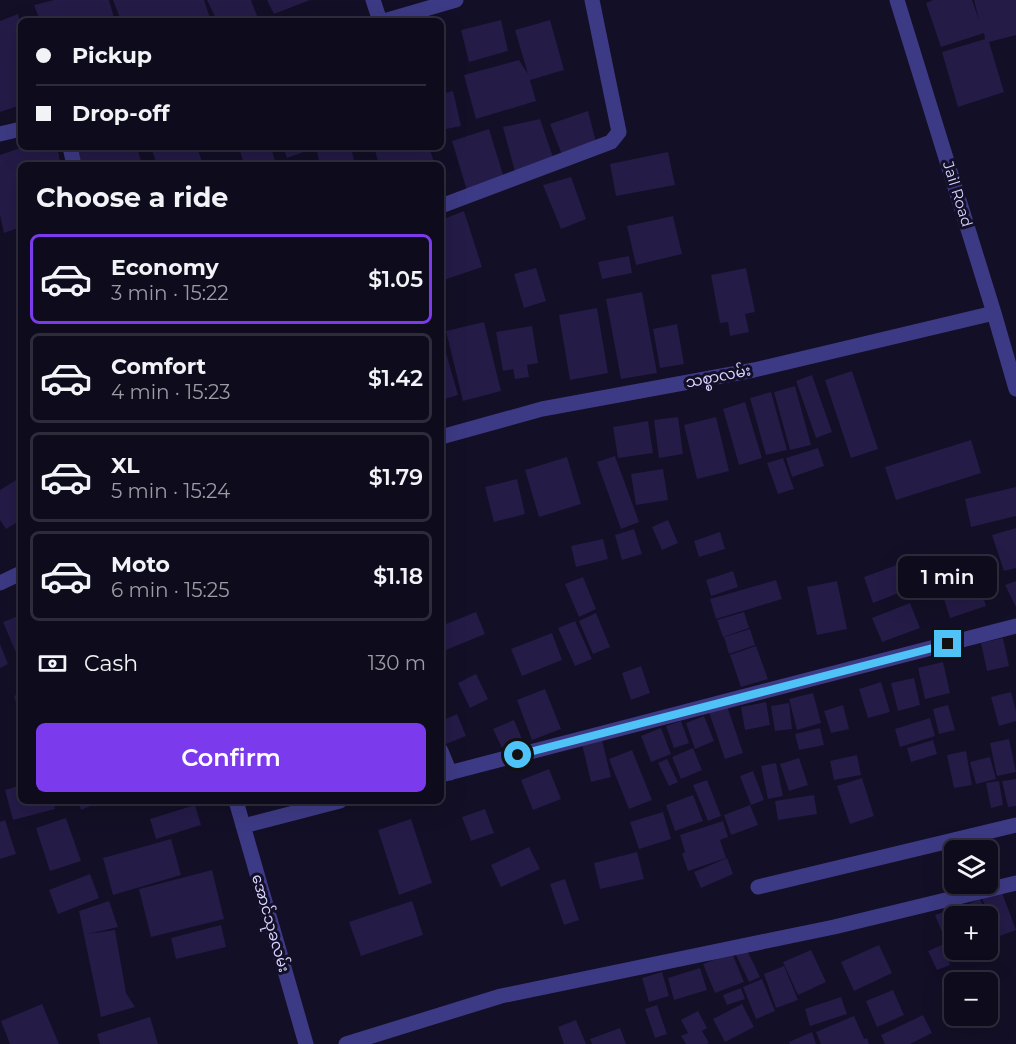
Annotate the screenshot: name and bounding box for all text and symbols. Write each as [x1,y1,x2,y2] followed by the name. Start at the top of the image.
[72,42,152,69] text: Pickup
[72,100,170,127] text: Drop-off
[939,158,977,229] street label: Jail Road
[36,181,228,214] text: Choose a ride
[39,252,93,306] icon: car
[111,254,219,281] text: Economy
[368,266,423,293] text: $1.05
[111,281,229,305] text: 3 min · 15:22
[39,351,93,405] icon: car
[111,353,206,380] text: Comfort
[684,360,753,395] street label: သစ္စာလမ်း
[368,365,423,392] text: $1.42
[111,380,231,404] text: 4 min · 15:23
[39,450,93,504] icon: car
[111,452,140,479] text: XL
[369,464,423,491] text: $1.79
[111,479,230,503] text: 5 min · 15:24
[39,549,93,603] icon: car
[111,551,170,578] text: Moto
[898,557,998,599] callout: 1 min
[373,563,423,590] text: $1.18
[921,565,974,589] text: 1 min
[111,578,230,602] text: 6 min · 15:25
[934,630,961,657] route end
[36,647,69,680] icon: cash
[84,650,138,677] text: Cash
[368,651,426,675] text: 130 m
[36,723,426,792] button: Confirm
[504,741,531,768] route start
[944,840,998,1026] map controls
[944,840,998,894] button: layers
[245,872,294,975] street label: အောင်သုခလမ်း
[944,906,998,960] button: +
[944,972,998,1026] button: −

